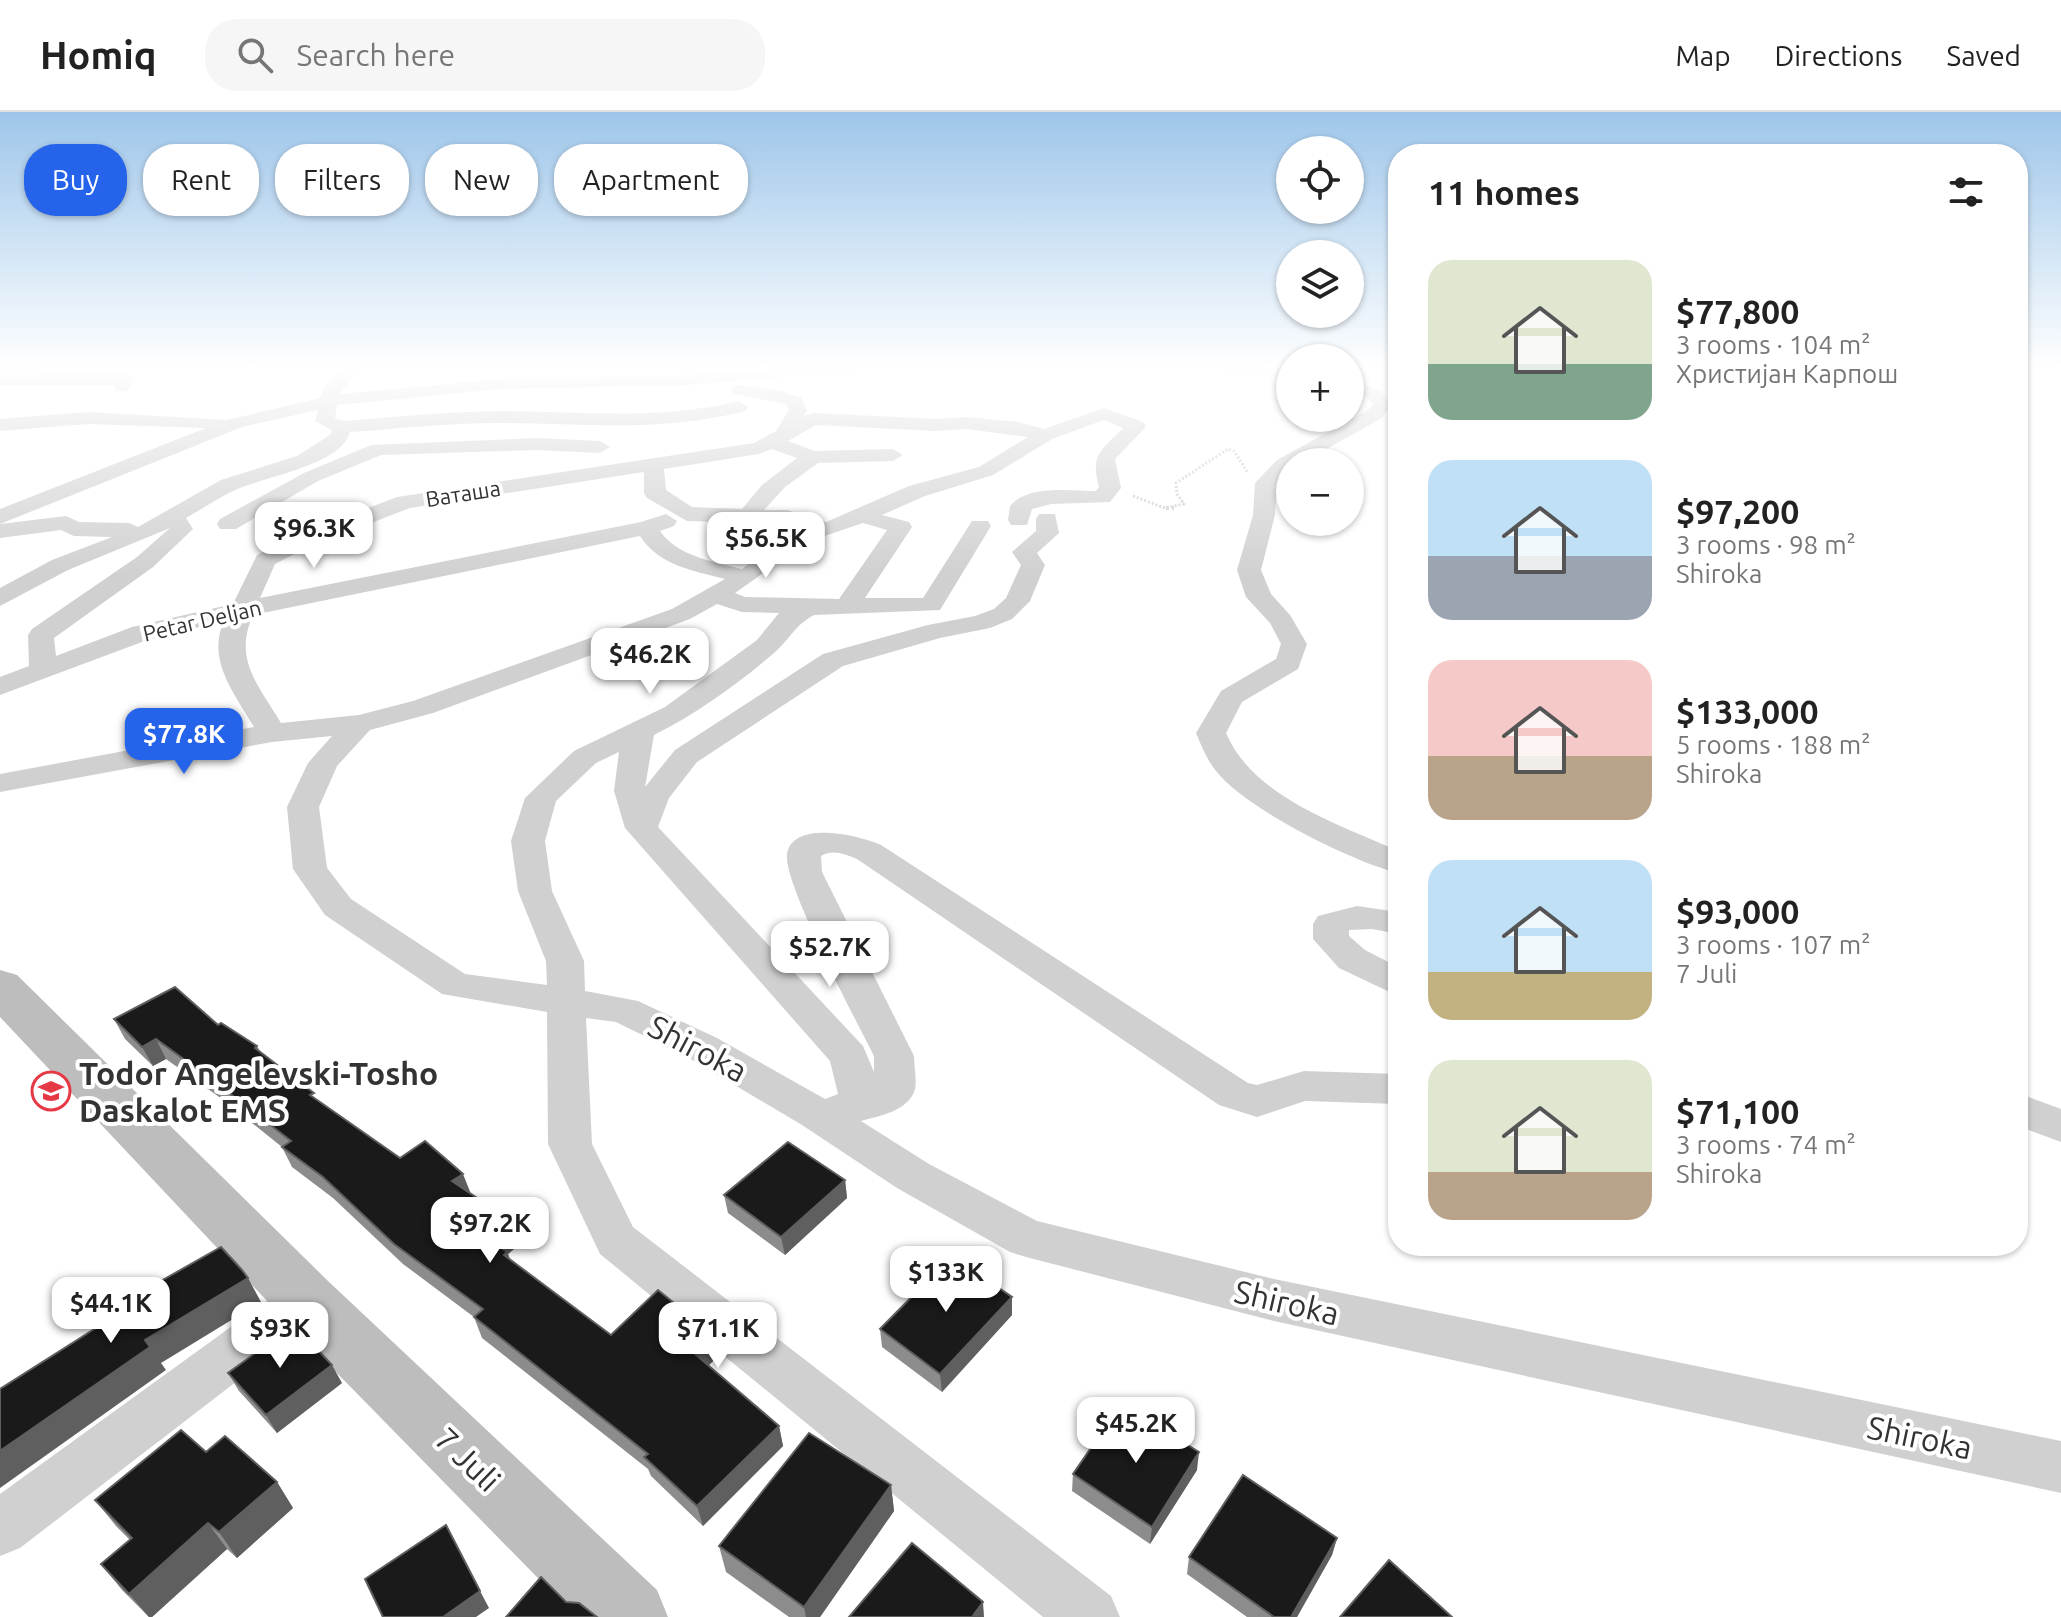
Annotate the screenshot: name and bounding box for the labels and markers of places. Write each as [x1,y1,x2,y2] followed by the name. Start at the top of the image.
[249,502,379,570] pin: $96.3K
[701,512,831,580] pin: $56.5K
[585,628,715,696] pin: $46.2K
[119,708,249,776] pin: $77.8K
[765,921,895,989] pin: $52.7K
[79,1055,438,1128] place label: Todor Angelevski-Tosho Daskalot EMS
[30,1070,72,1112] school or university icon: Todor Angelevski-Tosho Daskalot EMS
[425,1197,555,1265] pin: $97.2K
[890,1246,1002,1314] pin: $133K
[46,1277,176,1345] pin: $44.1K
[233,1302,327,1370] pin: $93K
[653,1302,783,1370] pin: $71.1K
[1071,1397,1201,1465] pin: $45.2K

